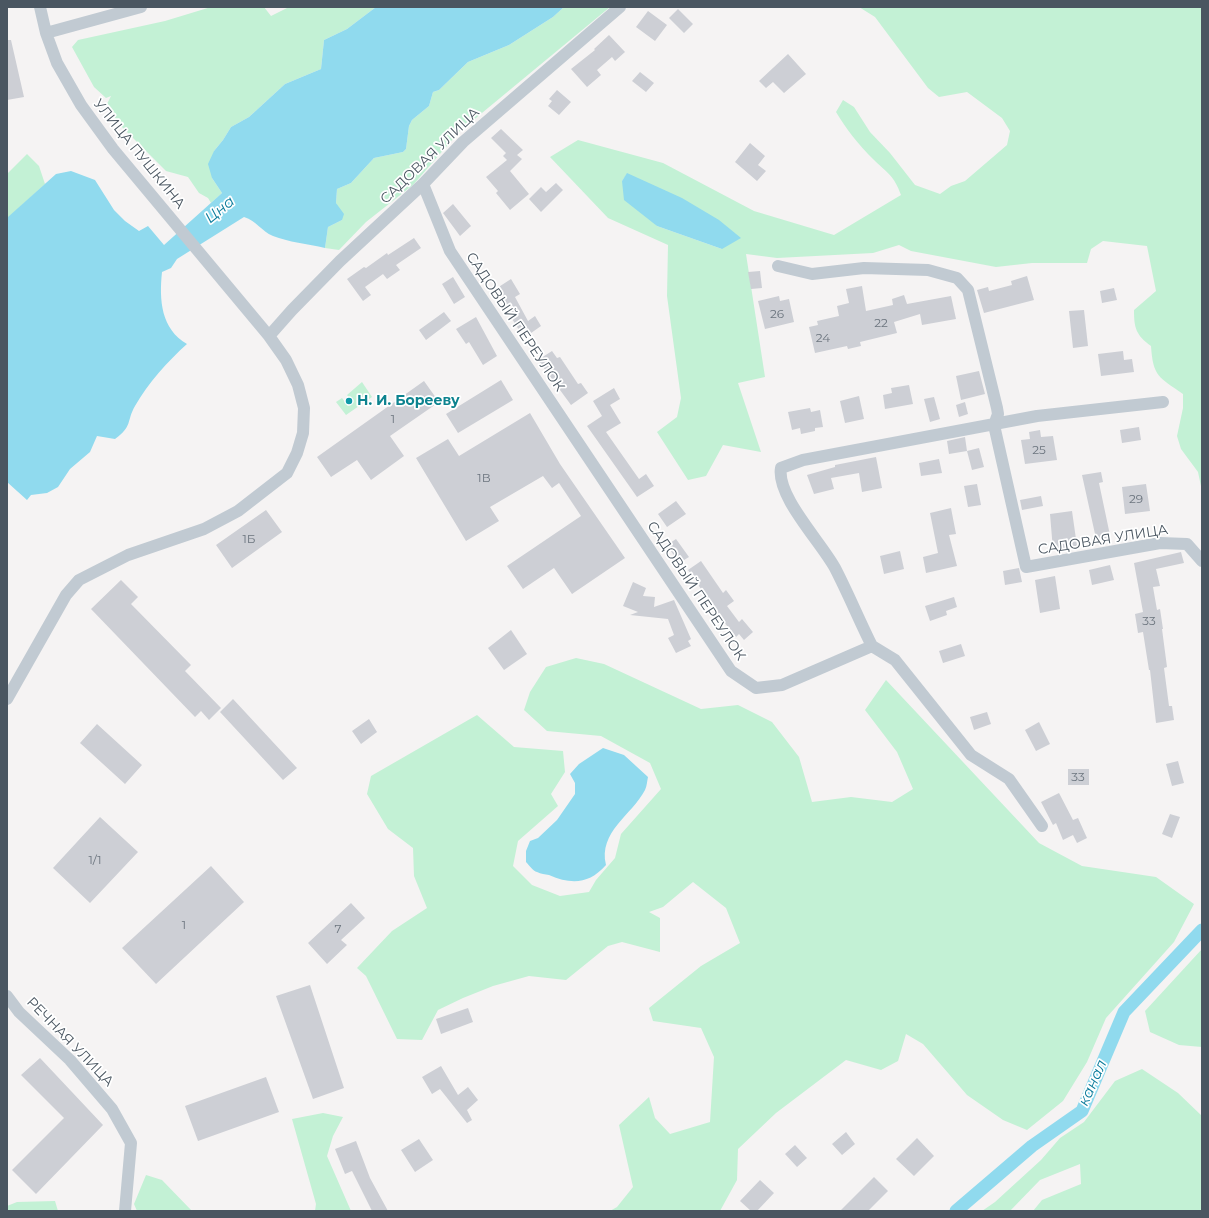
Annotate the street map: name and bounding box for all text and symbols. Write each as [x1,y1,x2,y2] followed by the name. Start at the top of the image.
[90,96,188,212] street label: УЛИЦА ПУШКИНА
[377,104,483,208] street label: САДОВАЯ УЛИЦА
[202,193,238,227] water label: Цна
[462,249,568,395] street label: САДОВЫЙ ПЕРЕУЛОК
[770,307,784,321] house number: 26
[874,316,888,330] house number: 22
[816,331,830,345] house number: 24
[357,393,460,409] place label: Н. И. Борееву
[344,396,354,406] marker: Н. И. Борееву
[391,412,395,426] house number: 1
[1032,443,1046,457] house number: 25
[477,471,491,485] house number: 1В
[1129,492,1143,506] house number: 29
[643,518,749,664] street label: САДОВЫЙ ПЕРЕУЛОК
[1037,521,1169,559] street label: САДОВАЯ УЛИЦА
[242,532,256,546] house number: 1Б
[1142,614,1156,628] house number: 33
[1071,770,1085,784] house number: 33
[88,853,102,867] house number: 1/1
[182,918,186,932] house number: 1
[334,922,342,936] house number: 7
[23,994,117,1090] street label: РЕЧНАЯ УЛИЦА
[1075,1057,1111,1109] water label: канал

